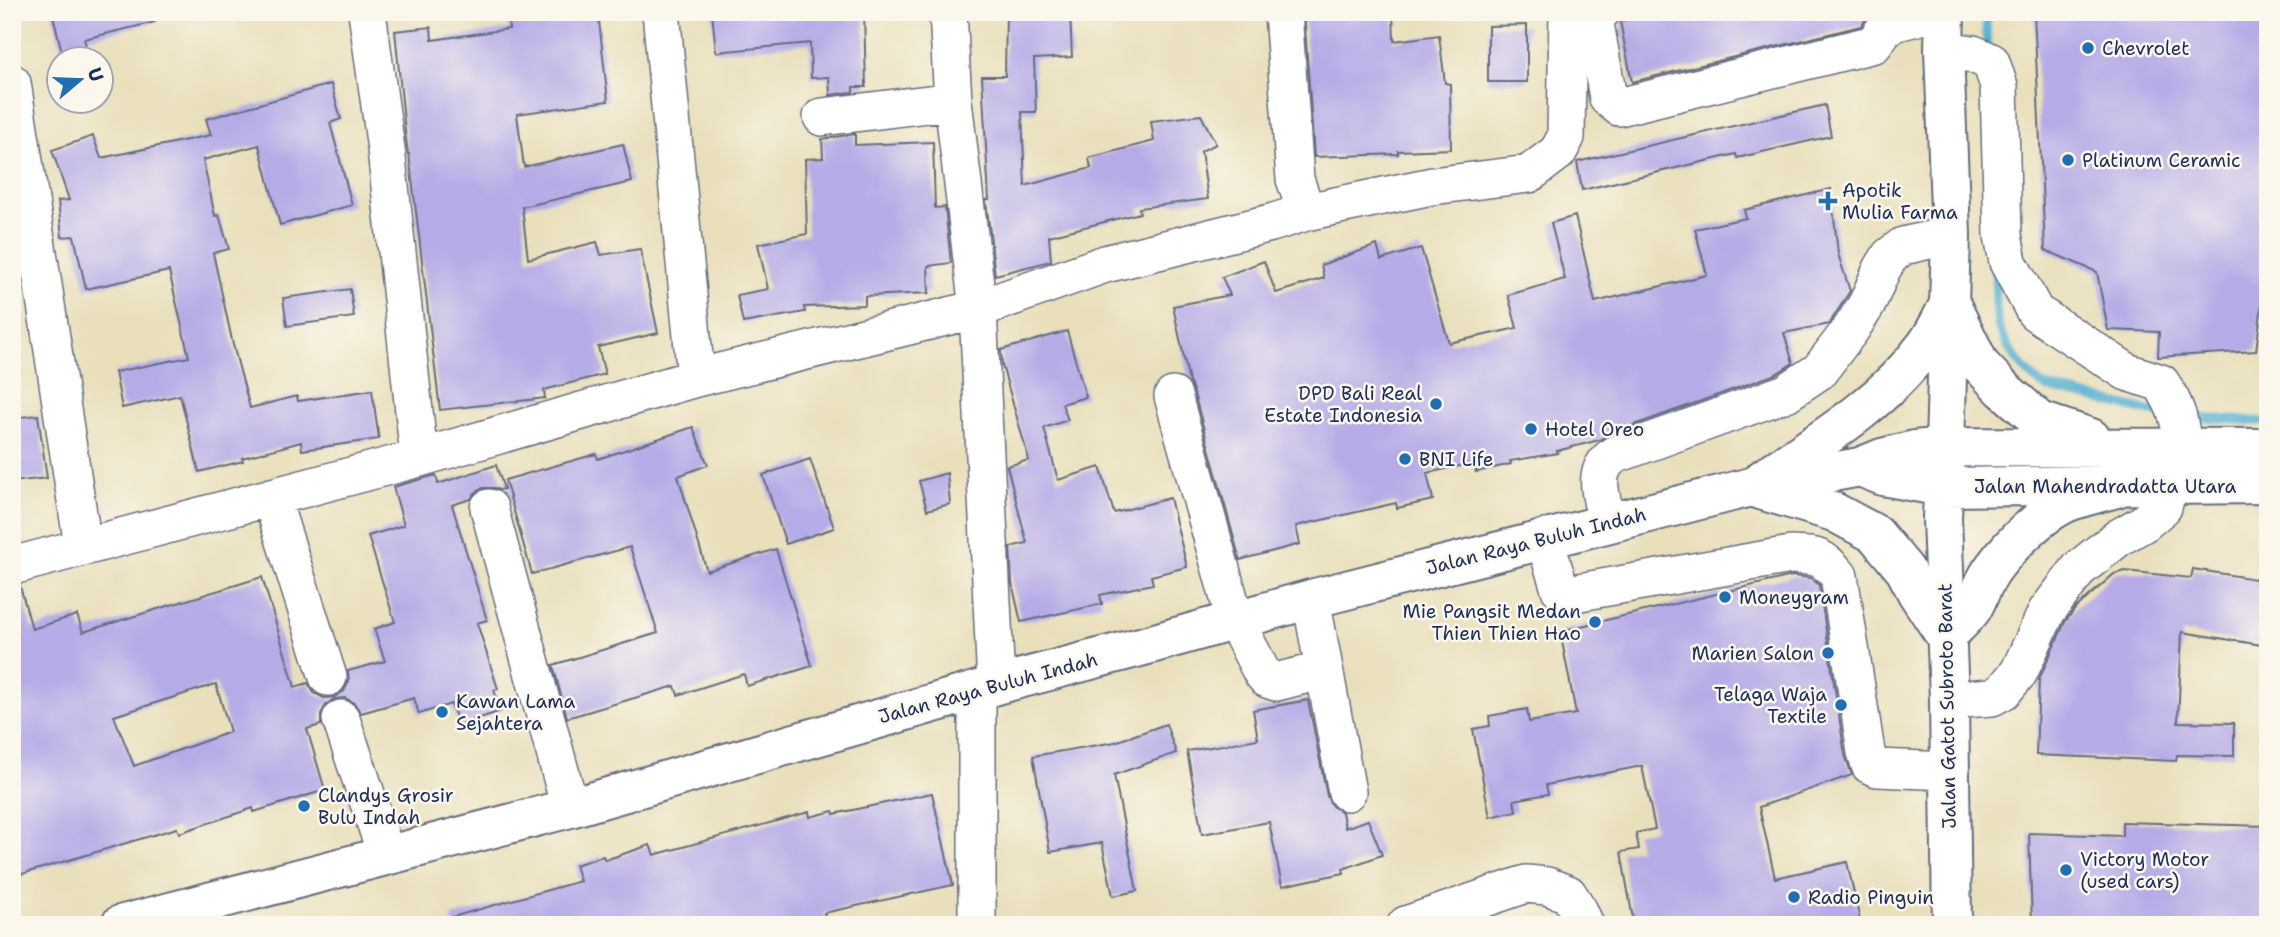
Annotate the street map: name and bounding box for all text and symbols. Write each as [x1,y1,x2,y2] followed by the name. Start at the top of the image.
[2102,36,2190,61] place label: Chevrolet
[2080,40,2096,56] marker: Chevrolet
[46,46,116,116] north arrow
[82,64,110,85] text: U
[2082,148,2241,173] place label: Platinum Ceramic
[2060,152,2076,168] marker: Platinum Ceramic
[1842,178,1958,225] place label: Apotik Mulia Farma
[1820,193,1836,209] marker: Apotik Mulia Farma
[1264,381,1422,428] place label: DPD Bali Real Estate Indonesia
[1428,396,1444,412] marker: DPD Bali Real Estate Indonesia
[1545,417,1644,442] place label: Hotel Oreo
[1523,421,1539,437] marker: Hotel Oreo
[1419,447,1494,472] place label: BNI Life
[1397,451,1413,467] marker: BNI Life
[1974,474,2237,499] street label: Jalan Mahendradatta Utara
[1423,502,1649,580] street label: Jalan Raya Buluh Indah
[1932,583,1962,829] street label: Jalan Gatot Subroto Barat
[1739,585,1849,610] place label: Moneygram
[1717,589,1733,605] marker: Moneygram
[1402,599,1581,646] place label: Mie Pangsit Medan Thien Thien Hao
[1587,614,1603,630] marker: Mie Pangsit Medan Thien Thien Hao
[1692,641,1814,666] place label: Marien Salon
[1820,645,1836,661] marker: Marien Salon
[876,647,1100,729] street label: Jalan Raya Buluh Indah
[1714,682,1827,729] place label: Telaga Waja Textile
[456,689,576,736] place label: Kawan Lama Sejahtera
[1833,697,1849,713] marker: Telaga Waja Textile
[434,704,450,720] marker: Kawan Lama Sejahtera
[318,783,454,830] place label: Clandys Grosir Bulu Indah
[296,798,312,814] marker: Clandys Grosir Bulu Indah
[2080,847,2209,894] place label: Victory Motor (used cars)
[2058,862,2074,878] marker: Victory Motor (used cars)
[1808,885,1934,910] place label: Radio Pinguin
[1786,889,1802,905] marker: Radio Pinguin

